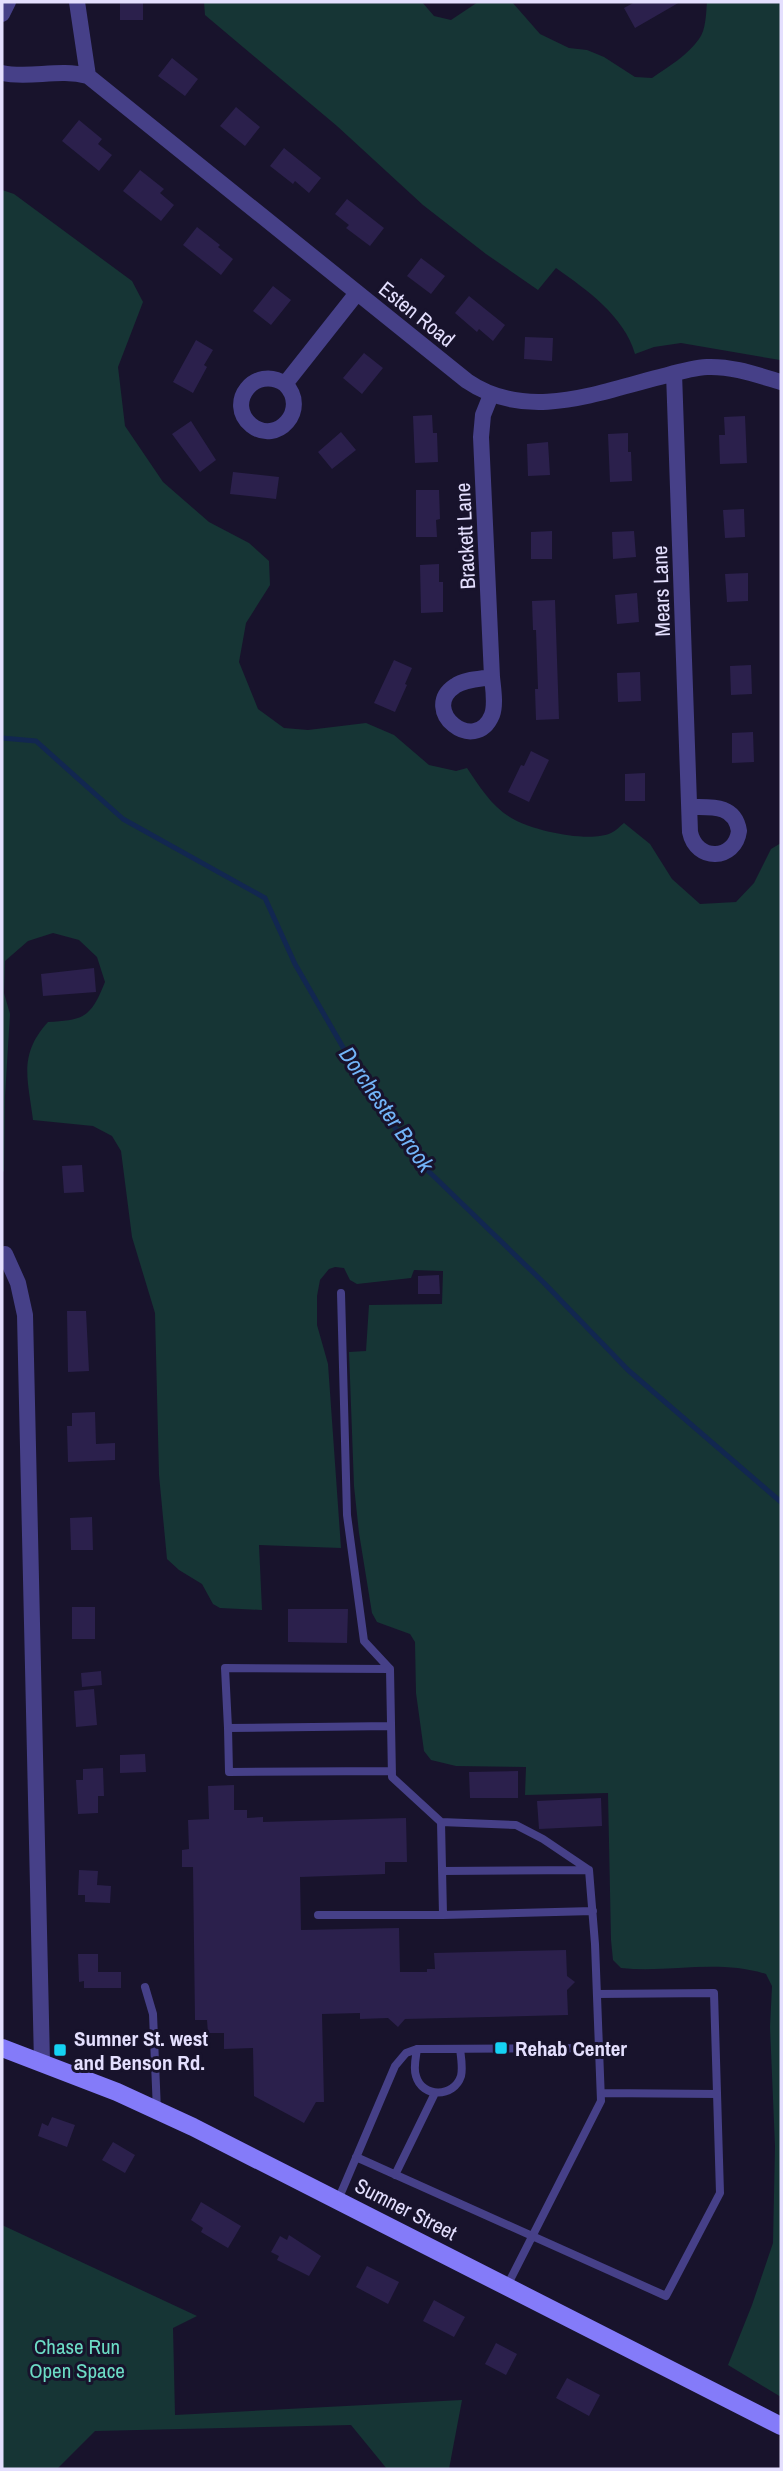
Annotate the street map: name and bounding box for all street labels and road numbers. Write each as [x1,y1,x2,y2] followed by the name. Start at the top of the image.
[373,274,461,354] street label: Esten Road
[448,482,482,590] street label: Brackett Lane
[645,545,677,637] street label: Mears Lane
[350,2171,462,2247] street label: Sumner Street

